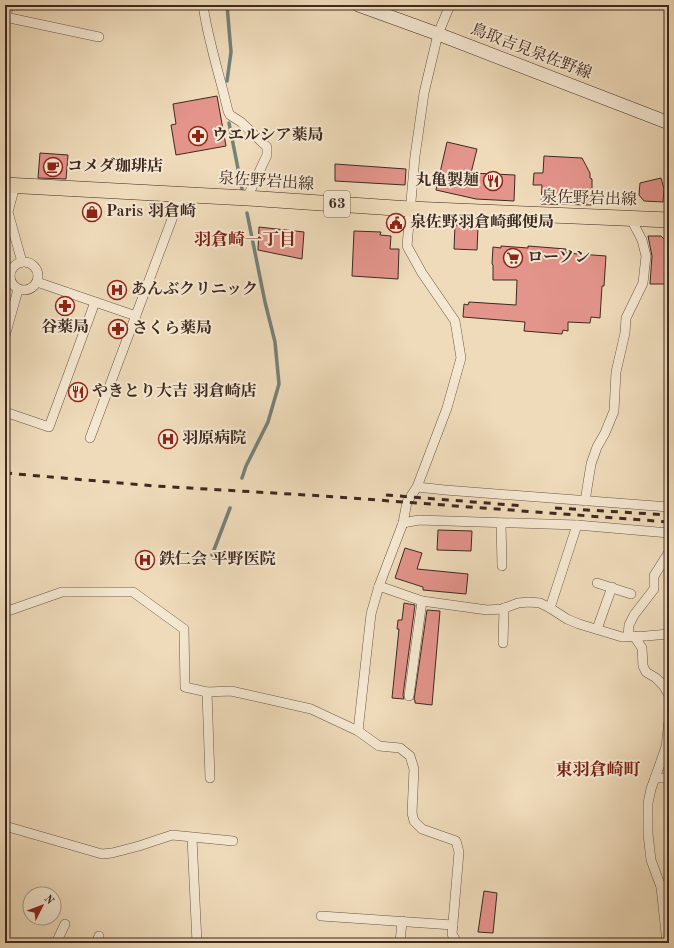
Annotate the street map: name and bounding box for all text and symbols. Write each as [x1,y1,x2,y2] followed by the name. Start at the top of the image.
[468,20,594,82] street label: 鳥取吉見泉佐野線
[187,125,209,147] pharmacy icon: ウエルシア薬局
[212,126,324,144] place label: ウエルシア薬局
[42,156,64,178] cafe icon: コメダ珈琲店
[67,157,163,175] place label: コメダ珈琲店
[218,169,315,193] street label: 泉佐野岩出線
[482,170,504,192] restaurant icon: 丸亀製麺
[415,171,479,189] place label: 丸亀製麺
[541,187,637,209] street label: 泉佐野岩出線
[324,191,350,217] road number: 63
[81,201,103,223] shop icon: Paris 羽倉崎
[106,202,197,220] place label: Paris 羽倉崎
[385,212,407,234] public building icon: 泉佐野羽倉崎郵便局
[410,213,554,231] place label: 泉佐野羽倉崎郵便局
[194,230,296,249] district label: 羽倉崎一丁目
[502,247,524,269] supermarket icon: ローソン
[527,250,590,266] place label: ローソン
[106,279,128,301] hospital icon: あんぶクリニック
[131,281,258,298] place label: あんぶクリニック
[54,295,76,317] pharmacy icon: 谷薬局
[41,318,89,336] place label: 谷薬局
[107,318,129,340] pharmacy icon: さくら薬局
[132,319,212,337] place label: さくら薬局
[67,381,89,403] restaurant icon: やきとり大吉 羽倉崎店
[92,382,256,400] place label: やきとり大吉 羽倉崎店
[157,428,179,450] hospital icon: 羽原病院
[182,429,246,447] place label: 羽原病院
[134,549,156,571] hospital icon: 鉄仁会 平野医院
[159,550,275,568] place label: 鉄仁会 平野医院
[556,760,641,779] district label: 東羽倉崎町
[22,886,62,926] north arrow
[41,894,56,908] text: N

